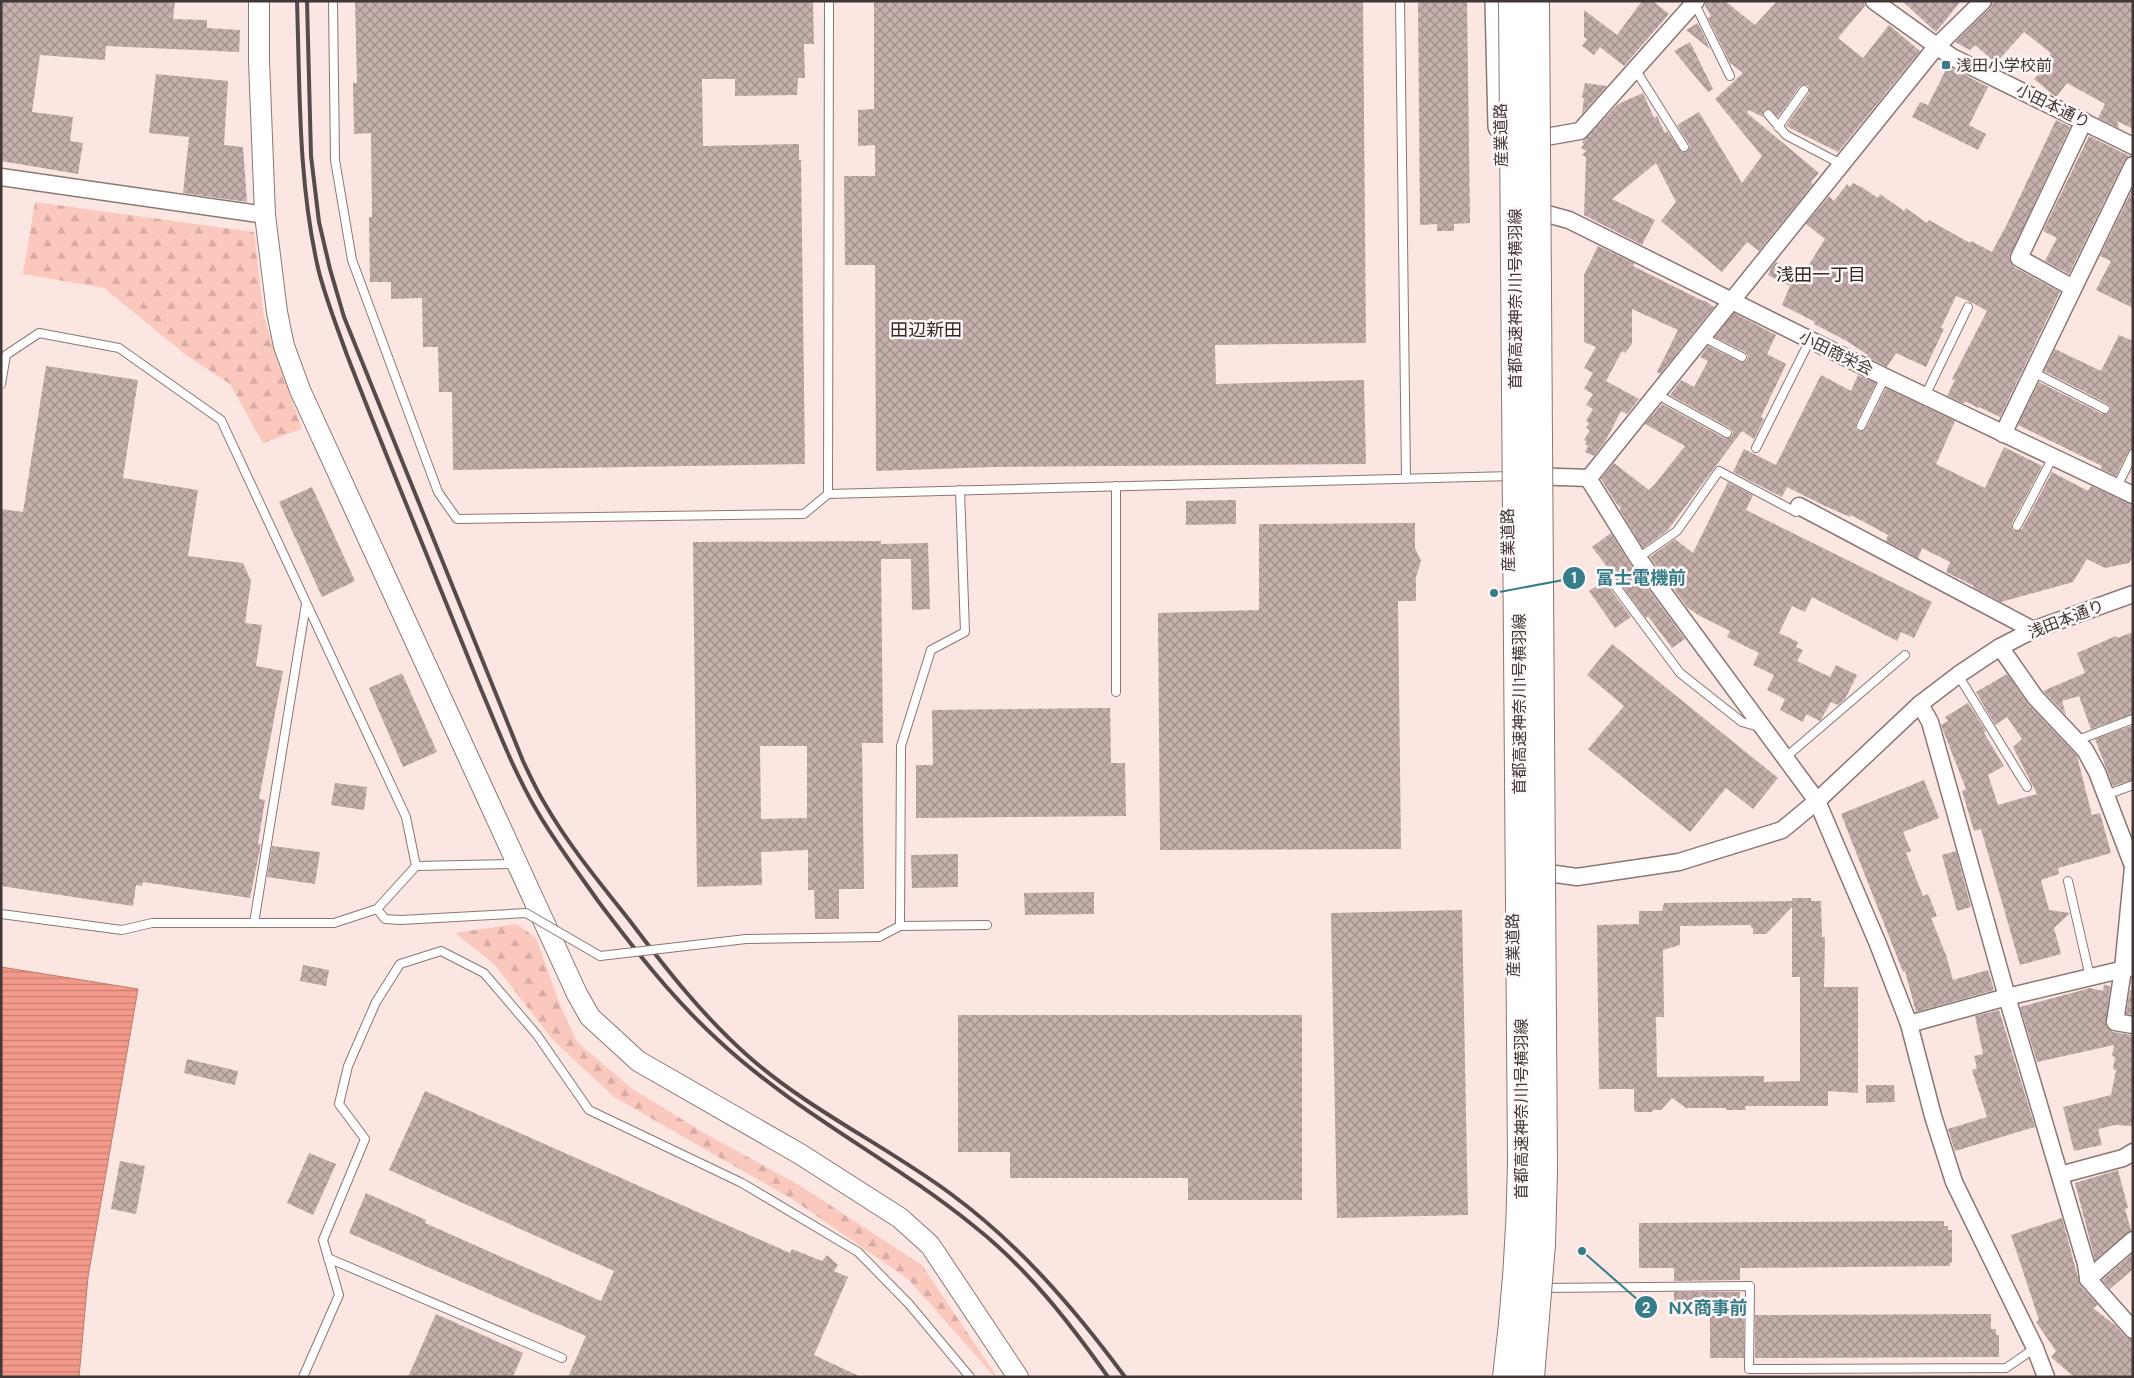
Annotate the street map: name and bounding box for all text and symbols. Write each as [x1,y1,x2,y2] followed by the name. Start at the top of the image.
[1956,55,2052,76] place label: 浅田小学校前
[1940,59,1952,71] marker: 浅田小学校前
[2012,79,2094,133] street label: 小田本通り
[1490,103,1512,167] street label: 産業道路
[1505,209,1526,390] street label: 首都高速神奈川1号横羽線
[1776,263,1866,287] district label: 浅田一丁目
[890,318,962,342] district label: 田辺新田
[1795,326,1877,380] street label: 小田商栄会
[1497,508,1519,572] street label: 産業道路
[1561,561,1696,594] callout: 富士電機前
[1596,566,1686,590] text: 富士電機前
[1571,568,1577,588] text: 1
[2025,595,2107,643] street label: 浅田本通り
[1509,614,1530,795] street label: 首都高速神奈川1号横羽線
[1502,913,1524,977] street label: 産業道路
[1511,1019,1532,1200] street label: 首都高速神奈川1号横羽線
[1634,1291,1758,1324] callout: NX商事前
[1668,1296,1748,1320] text: NX商事前
[1642,1298,1651,1318] text: 2

